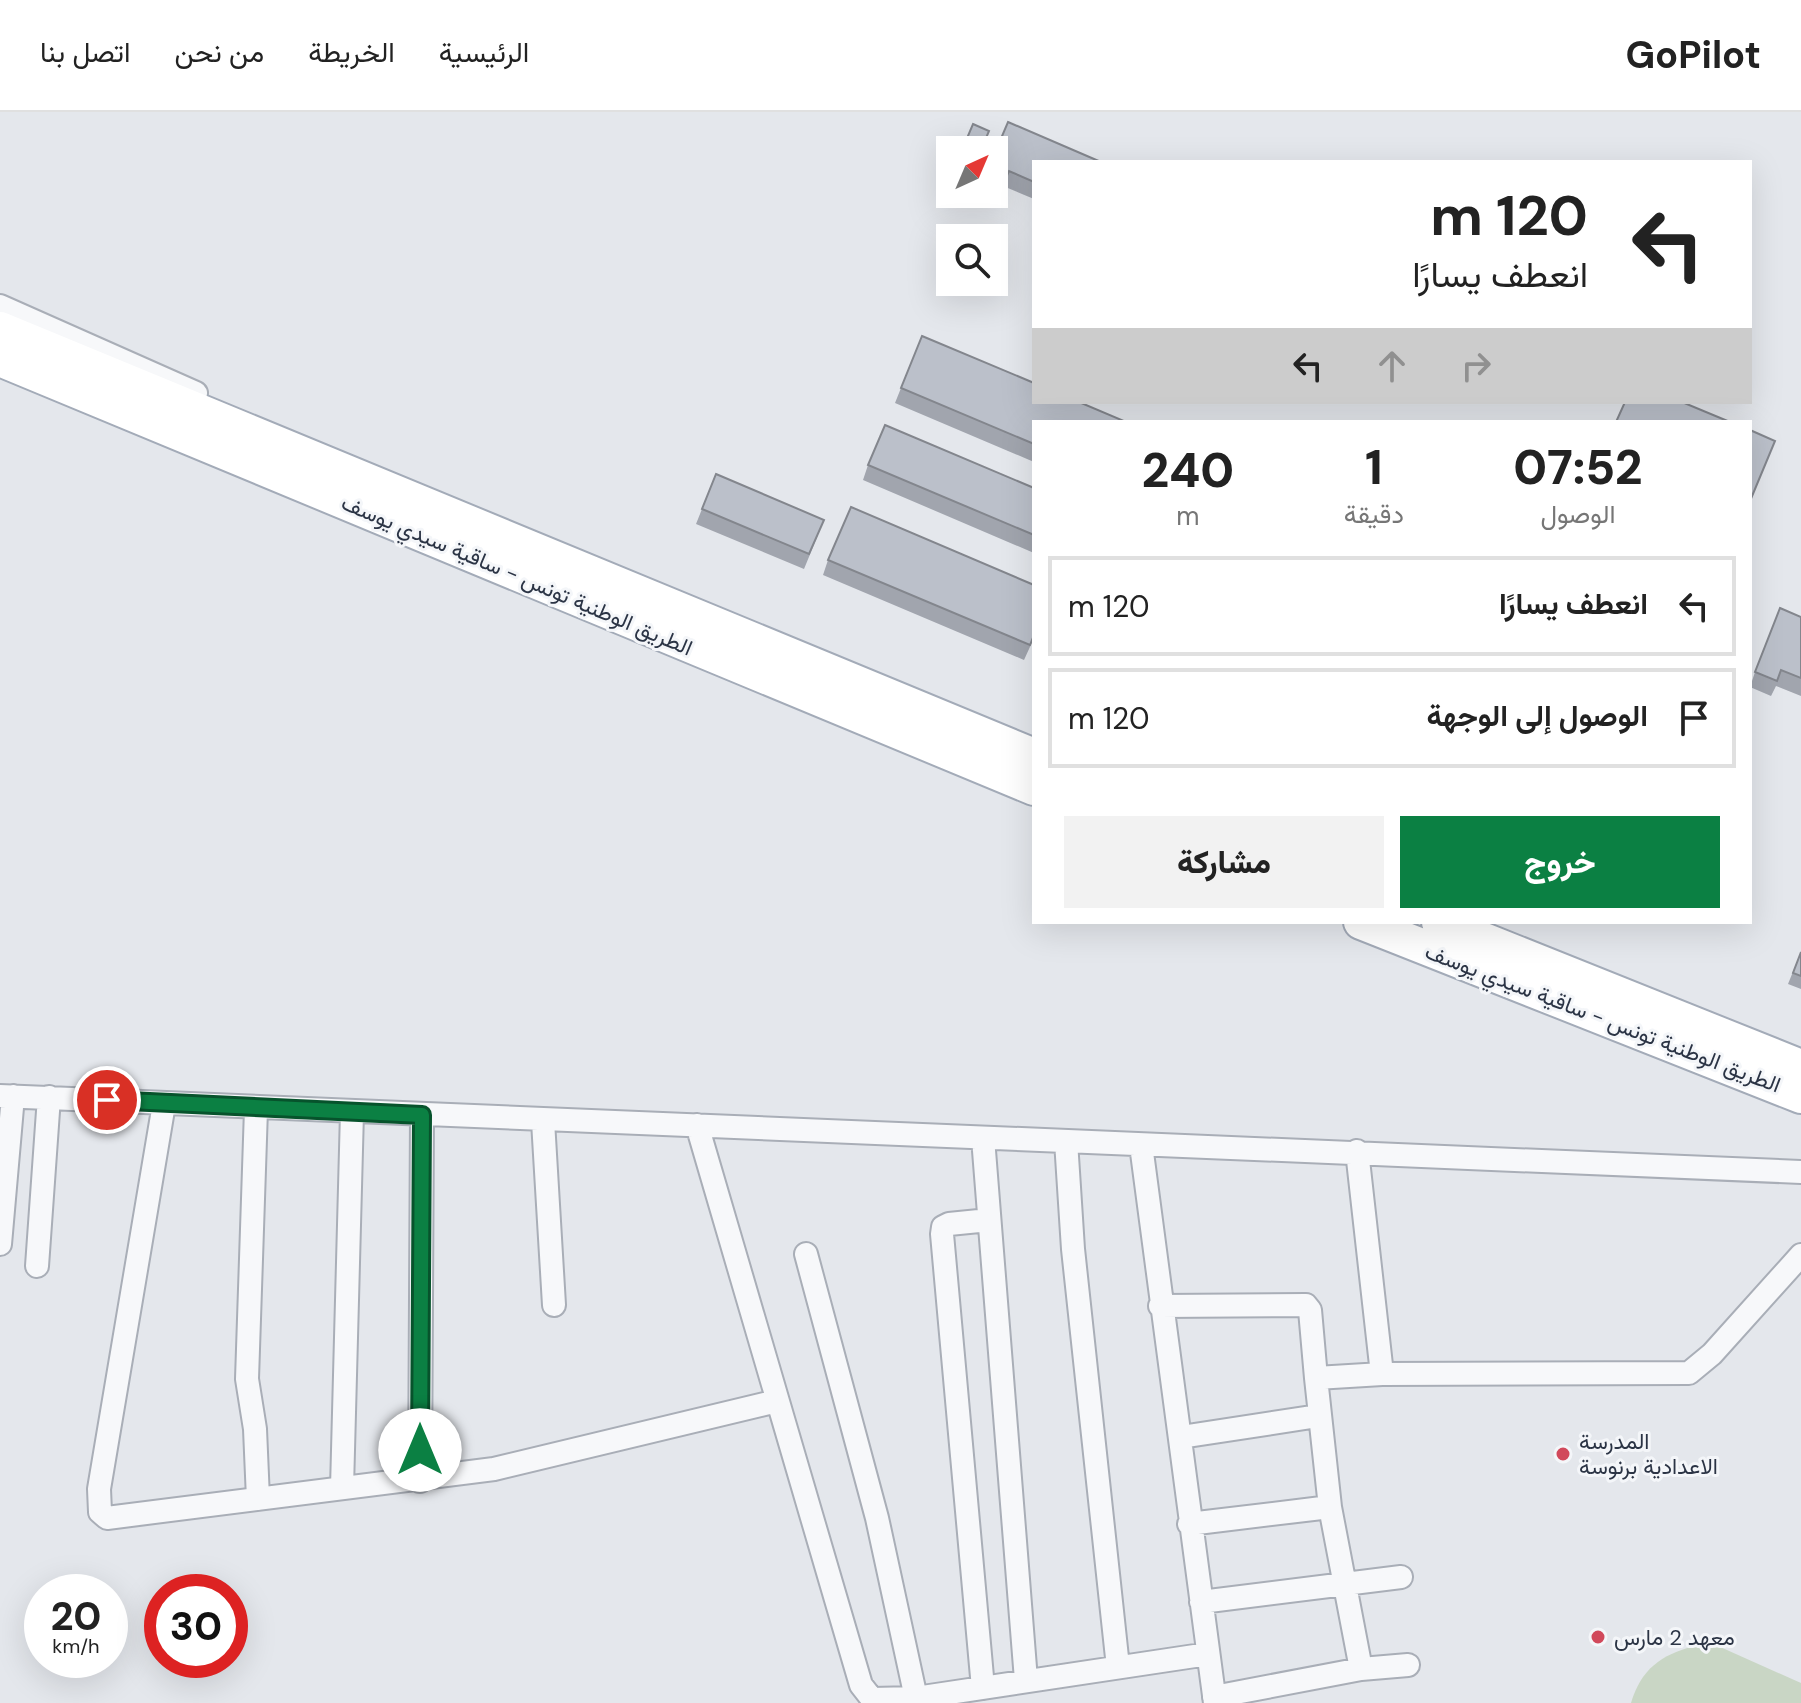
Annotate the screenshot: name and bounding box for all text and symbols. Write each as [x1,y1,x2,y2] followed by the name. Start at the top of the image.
[1625,30,1761,80] text: GoPilot
[40,34,130,71] text: اتصل بنا
[174,34,264,71] text: من نحن
[308,34,395,71] text: الخريطة
[439,34,529,71] text: الرئيسية
[936,136,1008,208] north arrow
[936,136,1008,296] map controls
[1430,179,1588,252] text: 120 m
[1616,192,1720,296] icon: left
[936,224,1008,296] button: search
[1412,251,1588,298] text: انعطف يسارًا
[1286,344,1330,388] icon: left
[1370,344,1414,388] icon: ahead
[1454,344,1498,388] icon: right
[1365,436,1383,499] text: 1
[1513,436,1643,499] text: 07:52
[1141,439,1234,502] text: 240
[335,488,697,666] street label: الطريق الوطنية تونس - ساقية سيدي يوسف
[1344,497,1404,531] text: دقيقة
[1540,497,1615,531] text: الوصول
[1176,499,1199,533] text: m
[1499,584,1648,623] text: انعطف يسارًا
[1672,584,1716,628] icon: left
[1068,587,1150,626] text: 120 m
[1427,696,1648,735] text: الوصول إلى الوجهة
[1672,696,1716,740] icon: arrive
[1068,699,1150,738] text: 120 m
[1064,816,1384,908] button: مشاركة
[1400,816,1720,908] button: خروج
[1420,937,1785,1103] street label: الطريق الوطنية تونس - ساقية سيدي يوسف
[73,1066,141,1134] pin
[85,1078,129,1122] icon: arrive
[378,1408,462,1492] position arrow
[1579,1427,1718,1481] place label: المدرسة الاعدادية برنوسة
[1554,1445,1572,1463] marker: المدرسة الاعدادية برنوسة
[144,1574,248,1678] speed limit sign: 30
[50,1590,102,1642] text: 20
[1614,1623,1735,1652] place label: معهد 2 مارس
[1589,1628,1607,1646] marker: معهد 2 مارس
[52,1633,100,1659] text: km/h

